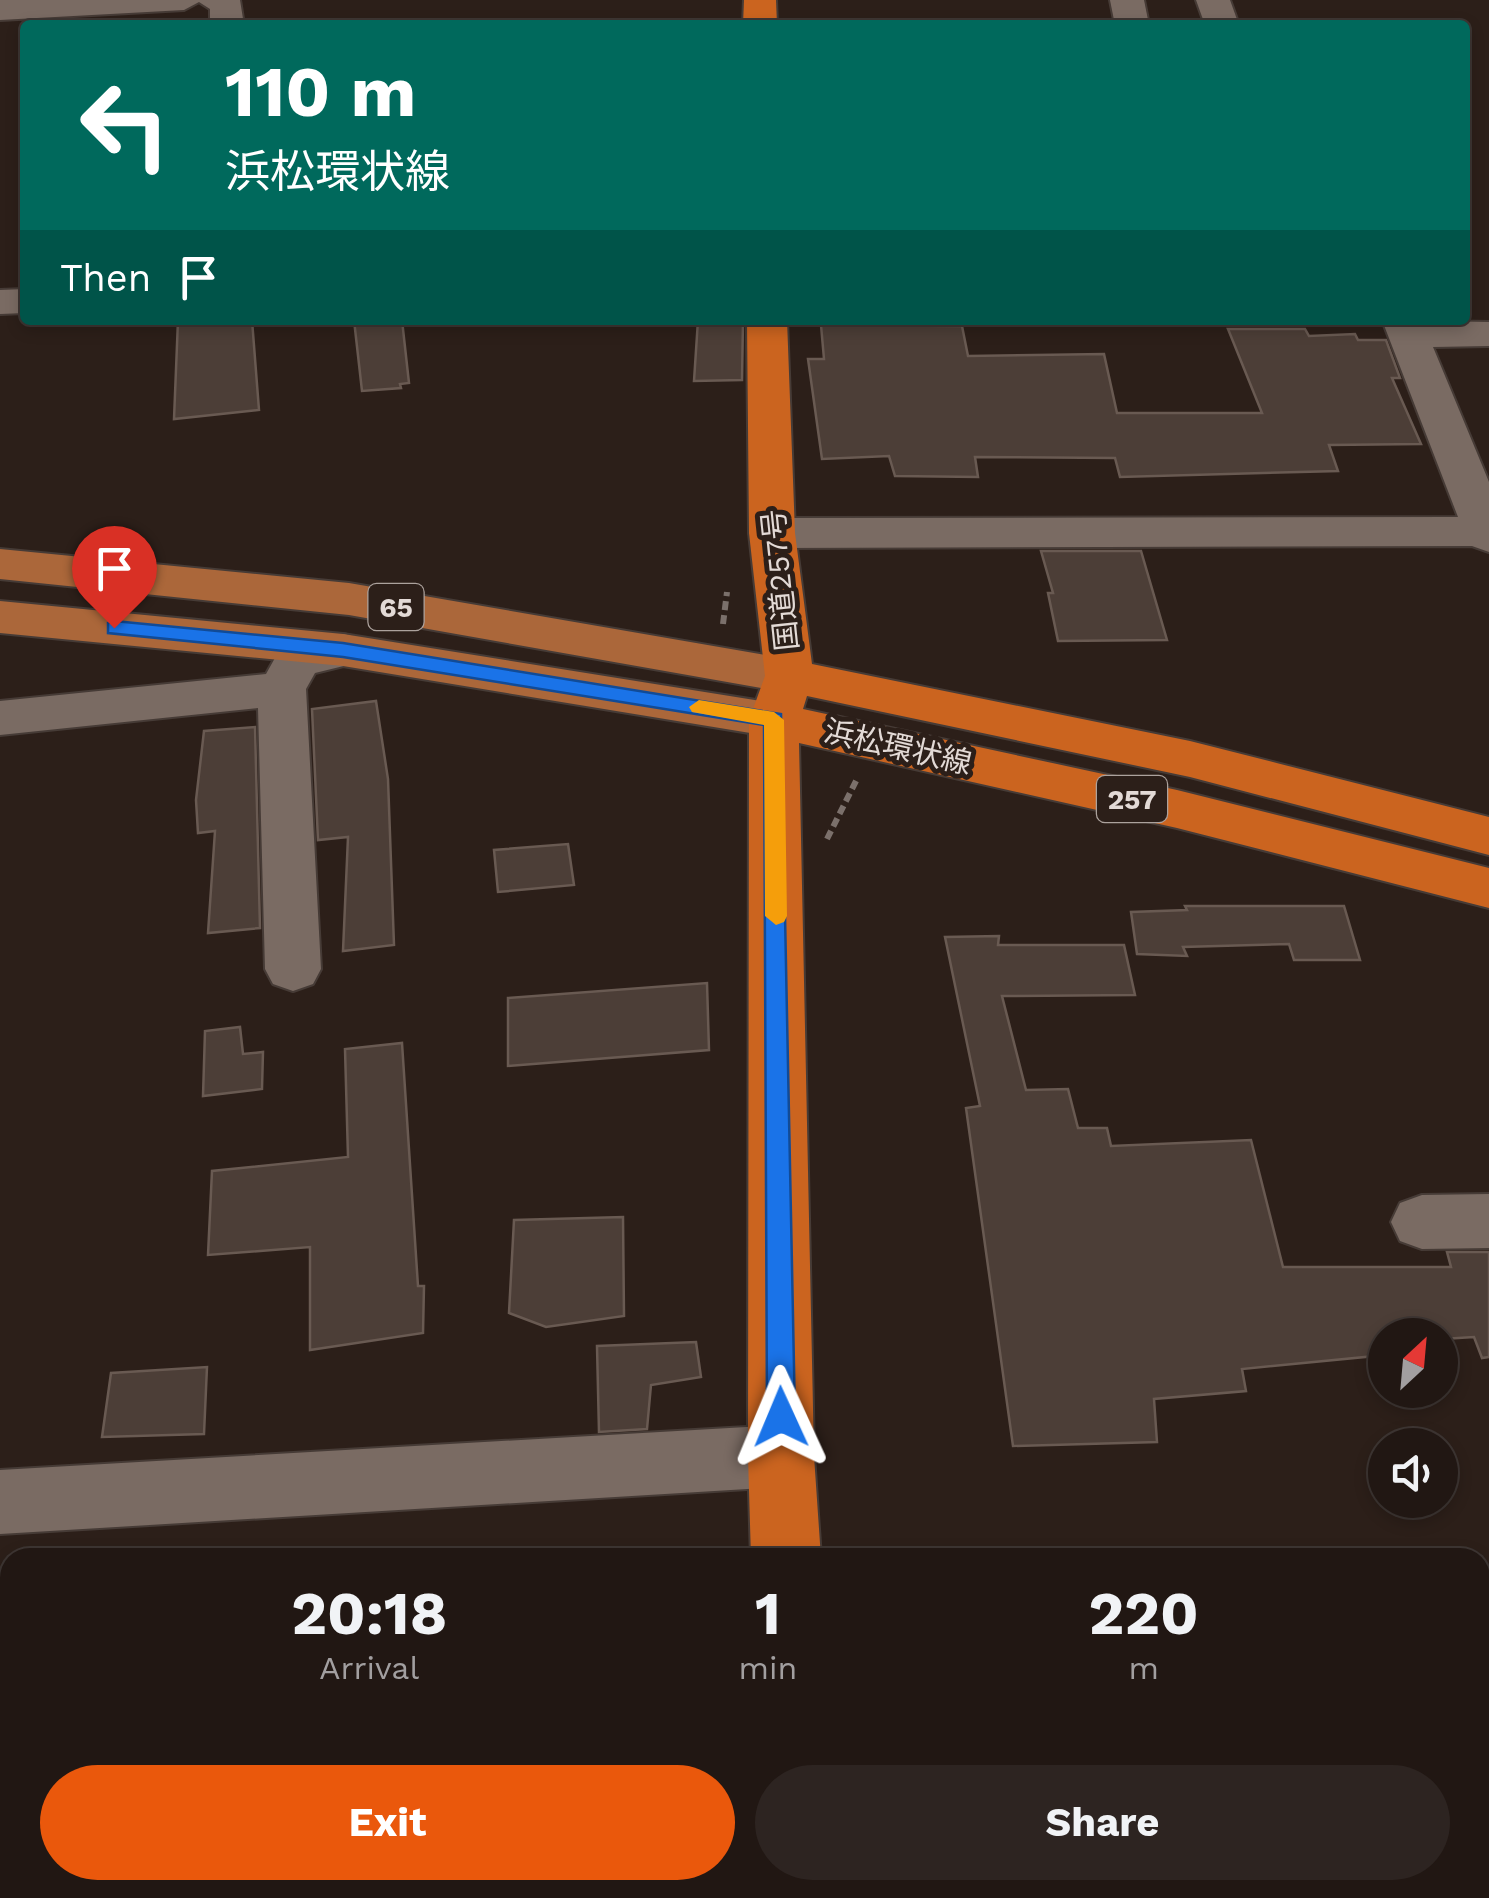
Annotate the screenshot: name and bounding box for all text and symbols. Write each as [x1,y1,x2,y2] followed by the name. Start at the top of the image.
[225,51,416,133] text: 110 m
[60,60,190,190] icon: left
[225,145,450,198] text: 浜松環状線
[171,250,226,305] icon: arrive
[60,256,151,300] text: Then
[755,508,805,652] street label: 国道257号
[72,526,157,629] pin
[87,541,142,596] icon: arrive
[368,584,424,630] road number: 65
[821,713,975,781] street label: 浜松環状線
[1097,776,1167,822] road number: 257
[1368,1318,1458,1408] north arrow
[1368,1318,1458,1518] map controls
[729,1365,833,1469] position arrow
[1368,1428,1458,1518] button: sound
[291,1578,447,1649] text: 20:18
[755,1578,781,1649] text: 1
[1089,1578,1199,1649] text: 220
[319,1649,419,1687] text: Arrival
[739,1649,797,1687] text: min
[1128,1649,1159,1687] text: m
[40,1765,735,1880] button: Exit
[755,1765,1450,1880] button: Share

